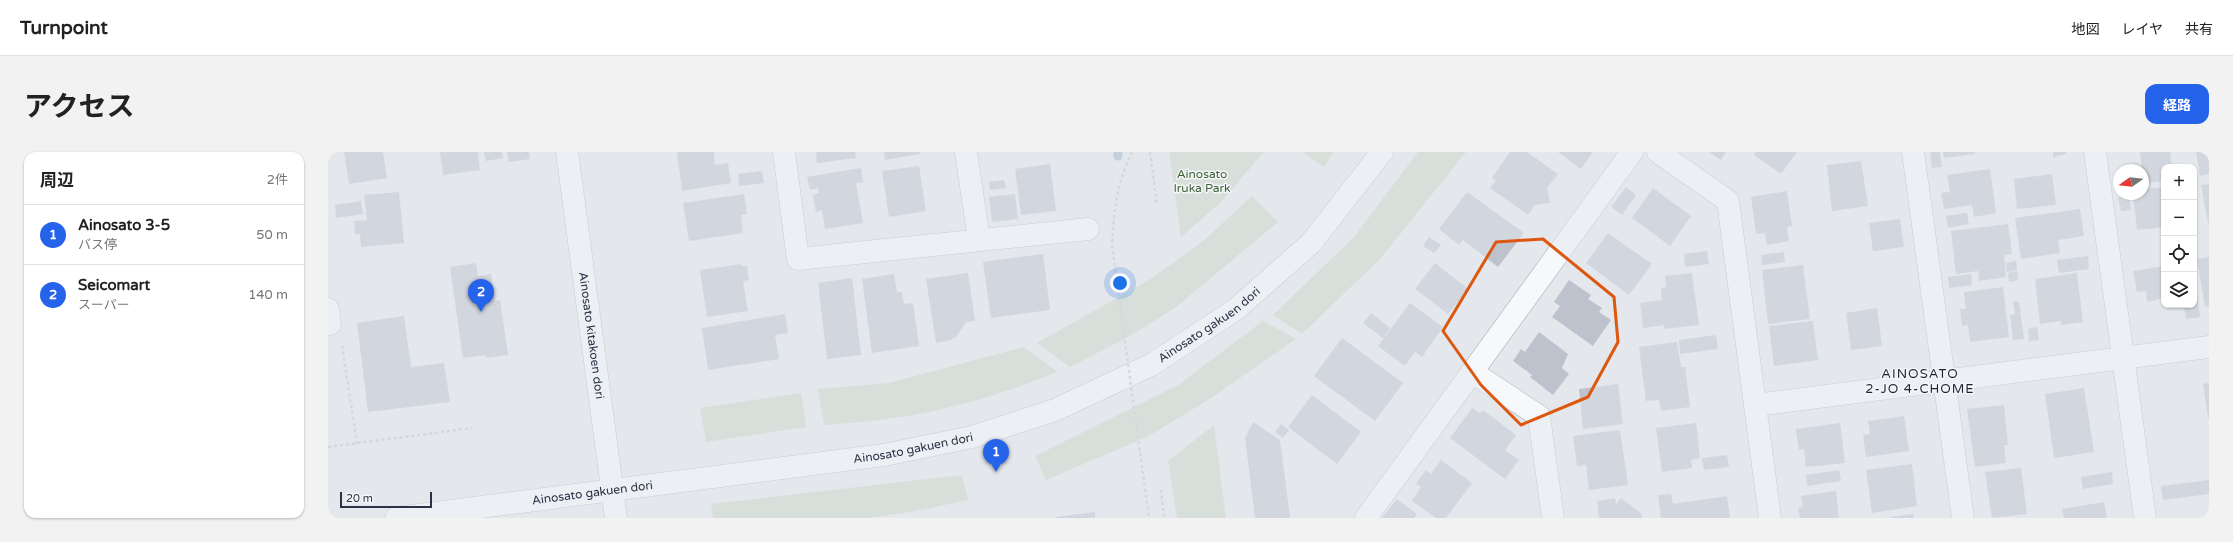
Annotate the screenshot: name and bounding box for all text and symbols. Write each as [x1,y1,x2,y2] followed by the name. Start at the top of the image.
[20,17,108,39] text: Turnpoint
[2071,21,2099,38] text: 地図
[2121,21,2163,38] text: レイヤ
[2185,21,2213,38] text: 共有
[2145,84,2209,124] button: 経路
[24,90,135,124] text: アクセス
[2113,164,2149,200] north arrow
[2161,164,2197,308] map controls
[2161,164,2197,200] button: +
[1173,167,1231,195] park label: Ainosato Iruka Park
[40,170,74,191] text: 周辺
[267,172,288,188] text: 2件
[2161,200,2197,236] button: −
[78,216,170,234] text: Ainosato 3-5
[49,227,57,243] text: 1
[256,227,288,243] text: 50 m
[2161,236,2197,272] button: locate
[78,237,117,253] text: バス停
[576,271,607,400] street label: Ainosato kitakoen dori
[2161,272,2197,308] button: layers
[1110,273,1130,293] your location
[78,276,150,294] text: Seicomart
[468,279,494,312] pin: 2
[1156,284,1263,365] street label: Ainosato gakuen dori
[49,287,57,303] text: 2
[248,287,288,303] text: 140 m
[78,297,130,313] text: スーパー
[1865,366,1975,397] district label: AINOSATO 2-JO 4-CHOME
[852,430,974,466] street label: Ainosato gakuen dori
[983,439,1009,472] pin: 1
[531,478,654,507] street label: Ainosato gakuen dori
[340,490,432,509] scale bar
[346,492,373,505] text: 20 m

